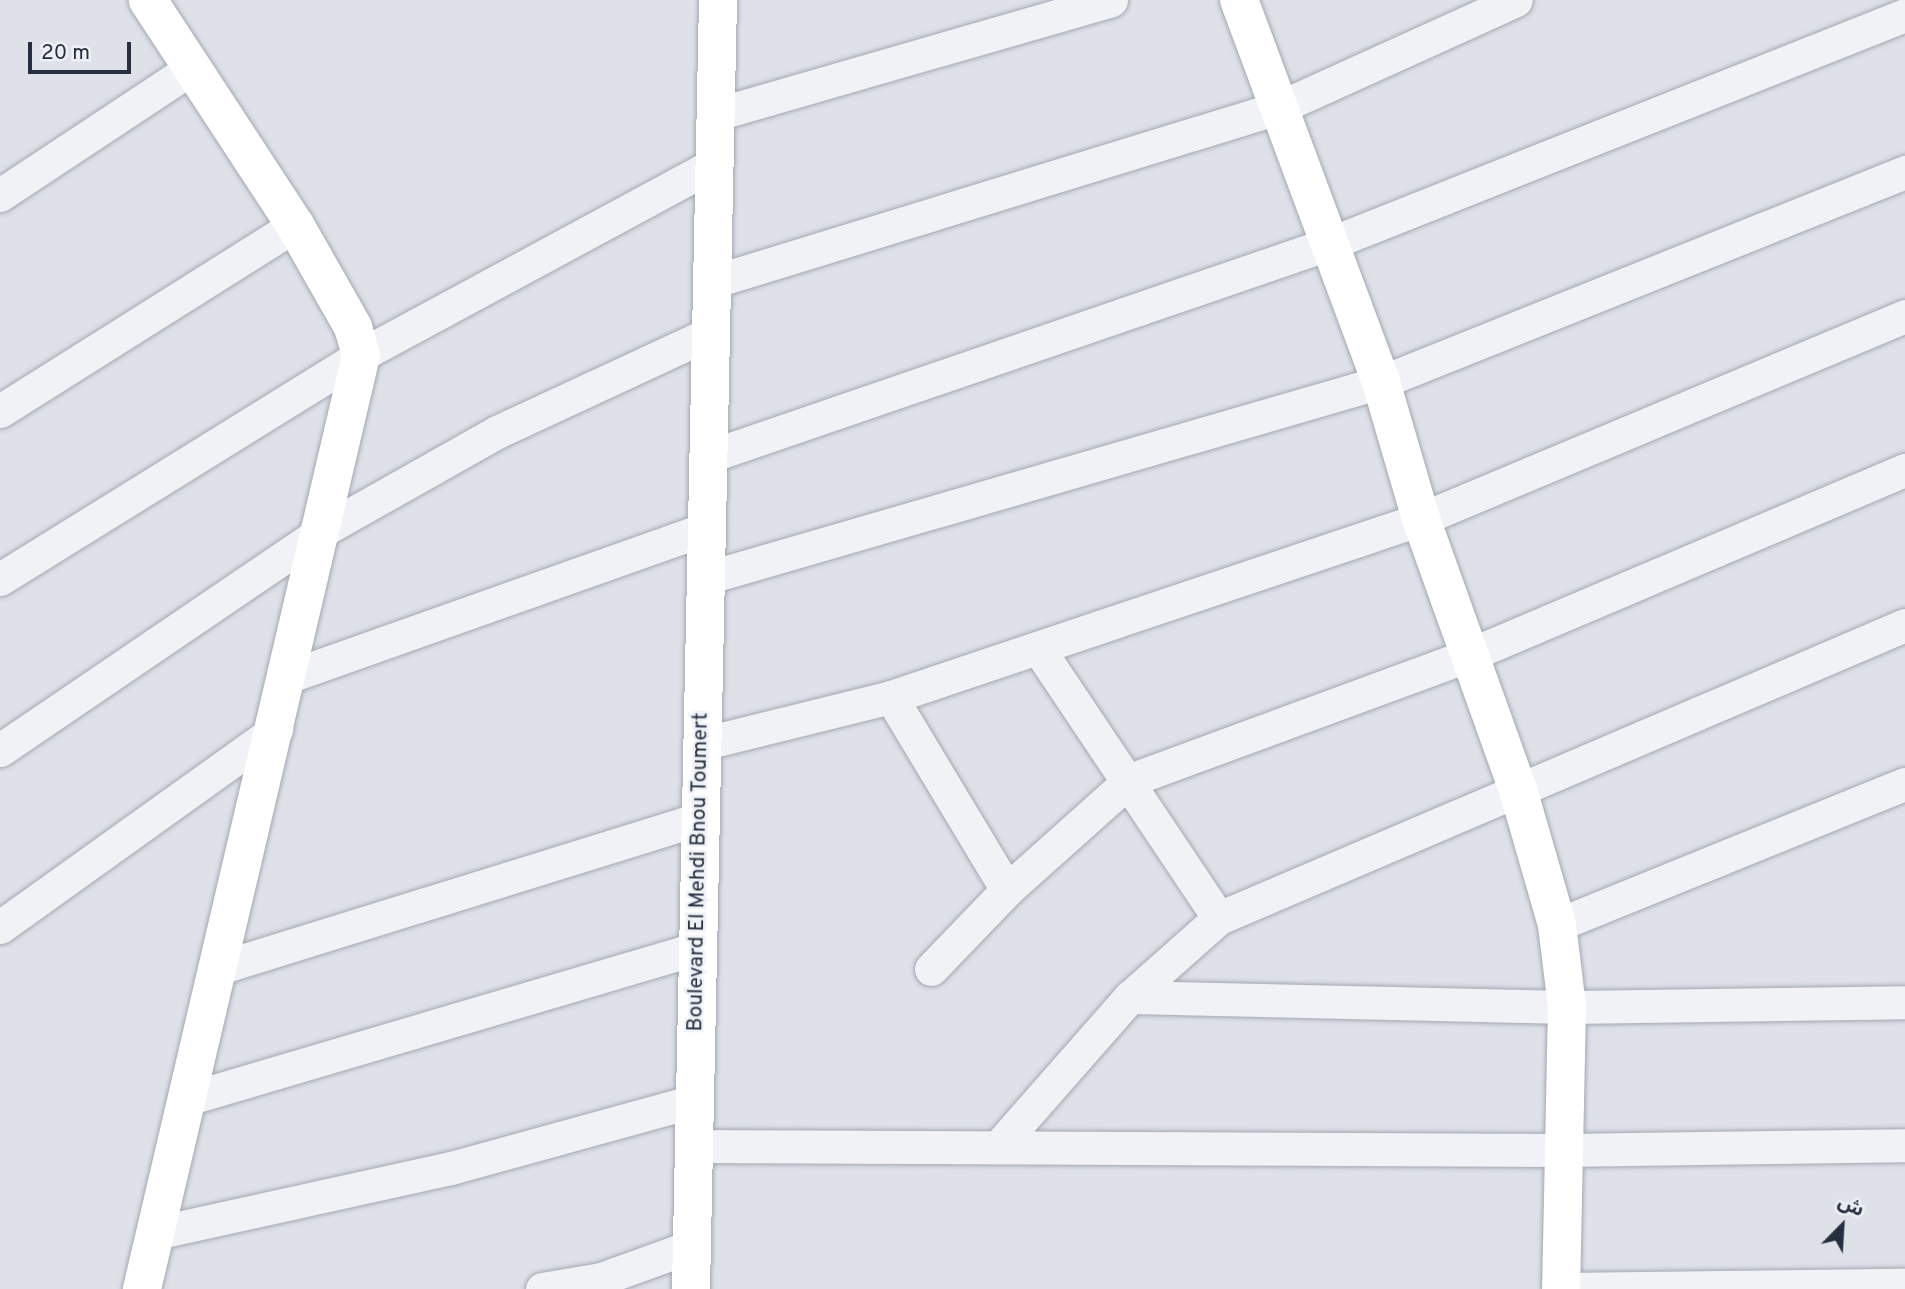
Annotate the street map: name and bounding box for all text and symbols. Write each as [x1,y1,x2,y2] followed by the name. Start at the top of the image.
[32,28,135,72] scale bar
[41,40,90,67] text: 20 m
[684,712,714,1032] street label: Boulevard El Mehdi Bnou Toumert
[1807,1191,1877,1261] north arrow
[1834,1191,1867,1223] text: ش

